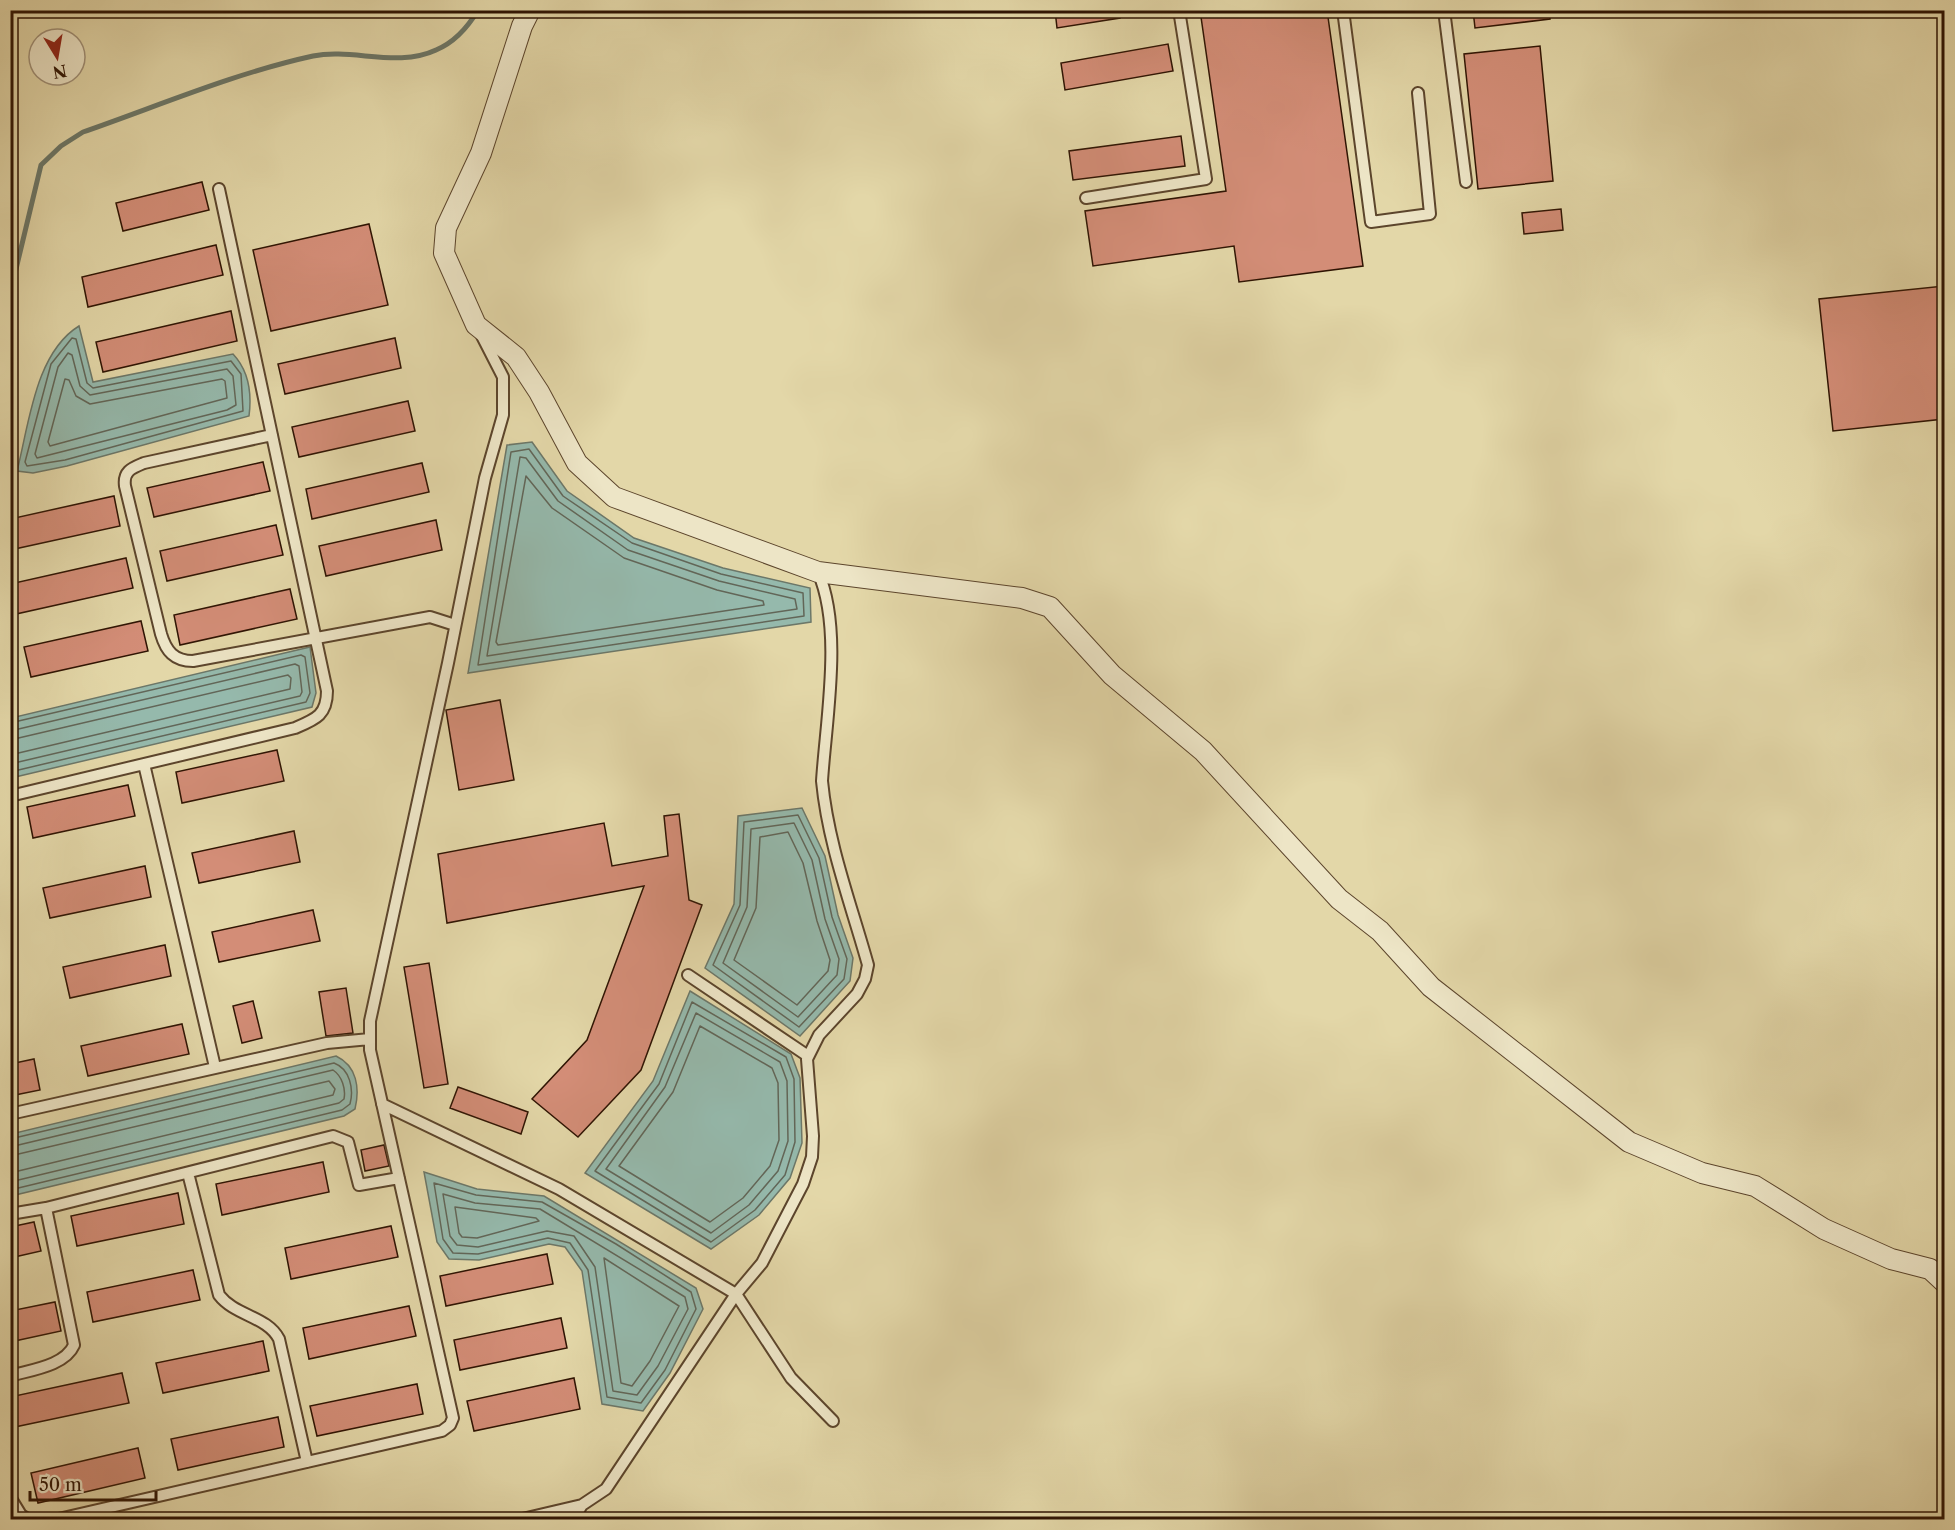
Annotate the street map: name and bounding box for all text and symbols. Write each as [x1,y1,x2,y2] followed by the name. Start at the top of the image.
[27,27,87,87] north arrow
[51,61,69,83] text: N
[30,1464,156,1502] scale bar
[39,1474,82,1496] text: 50 m

